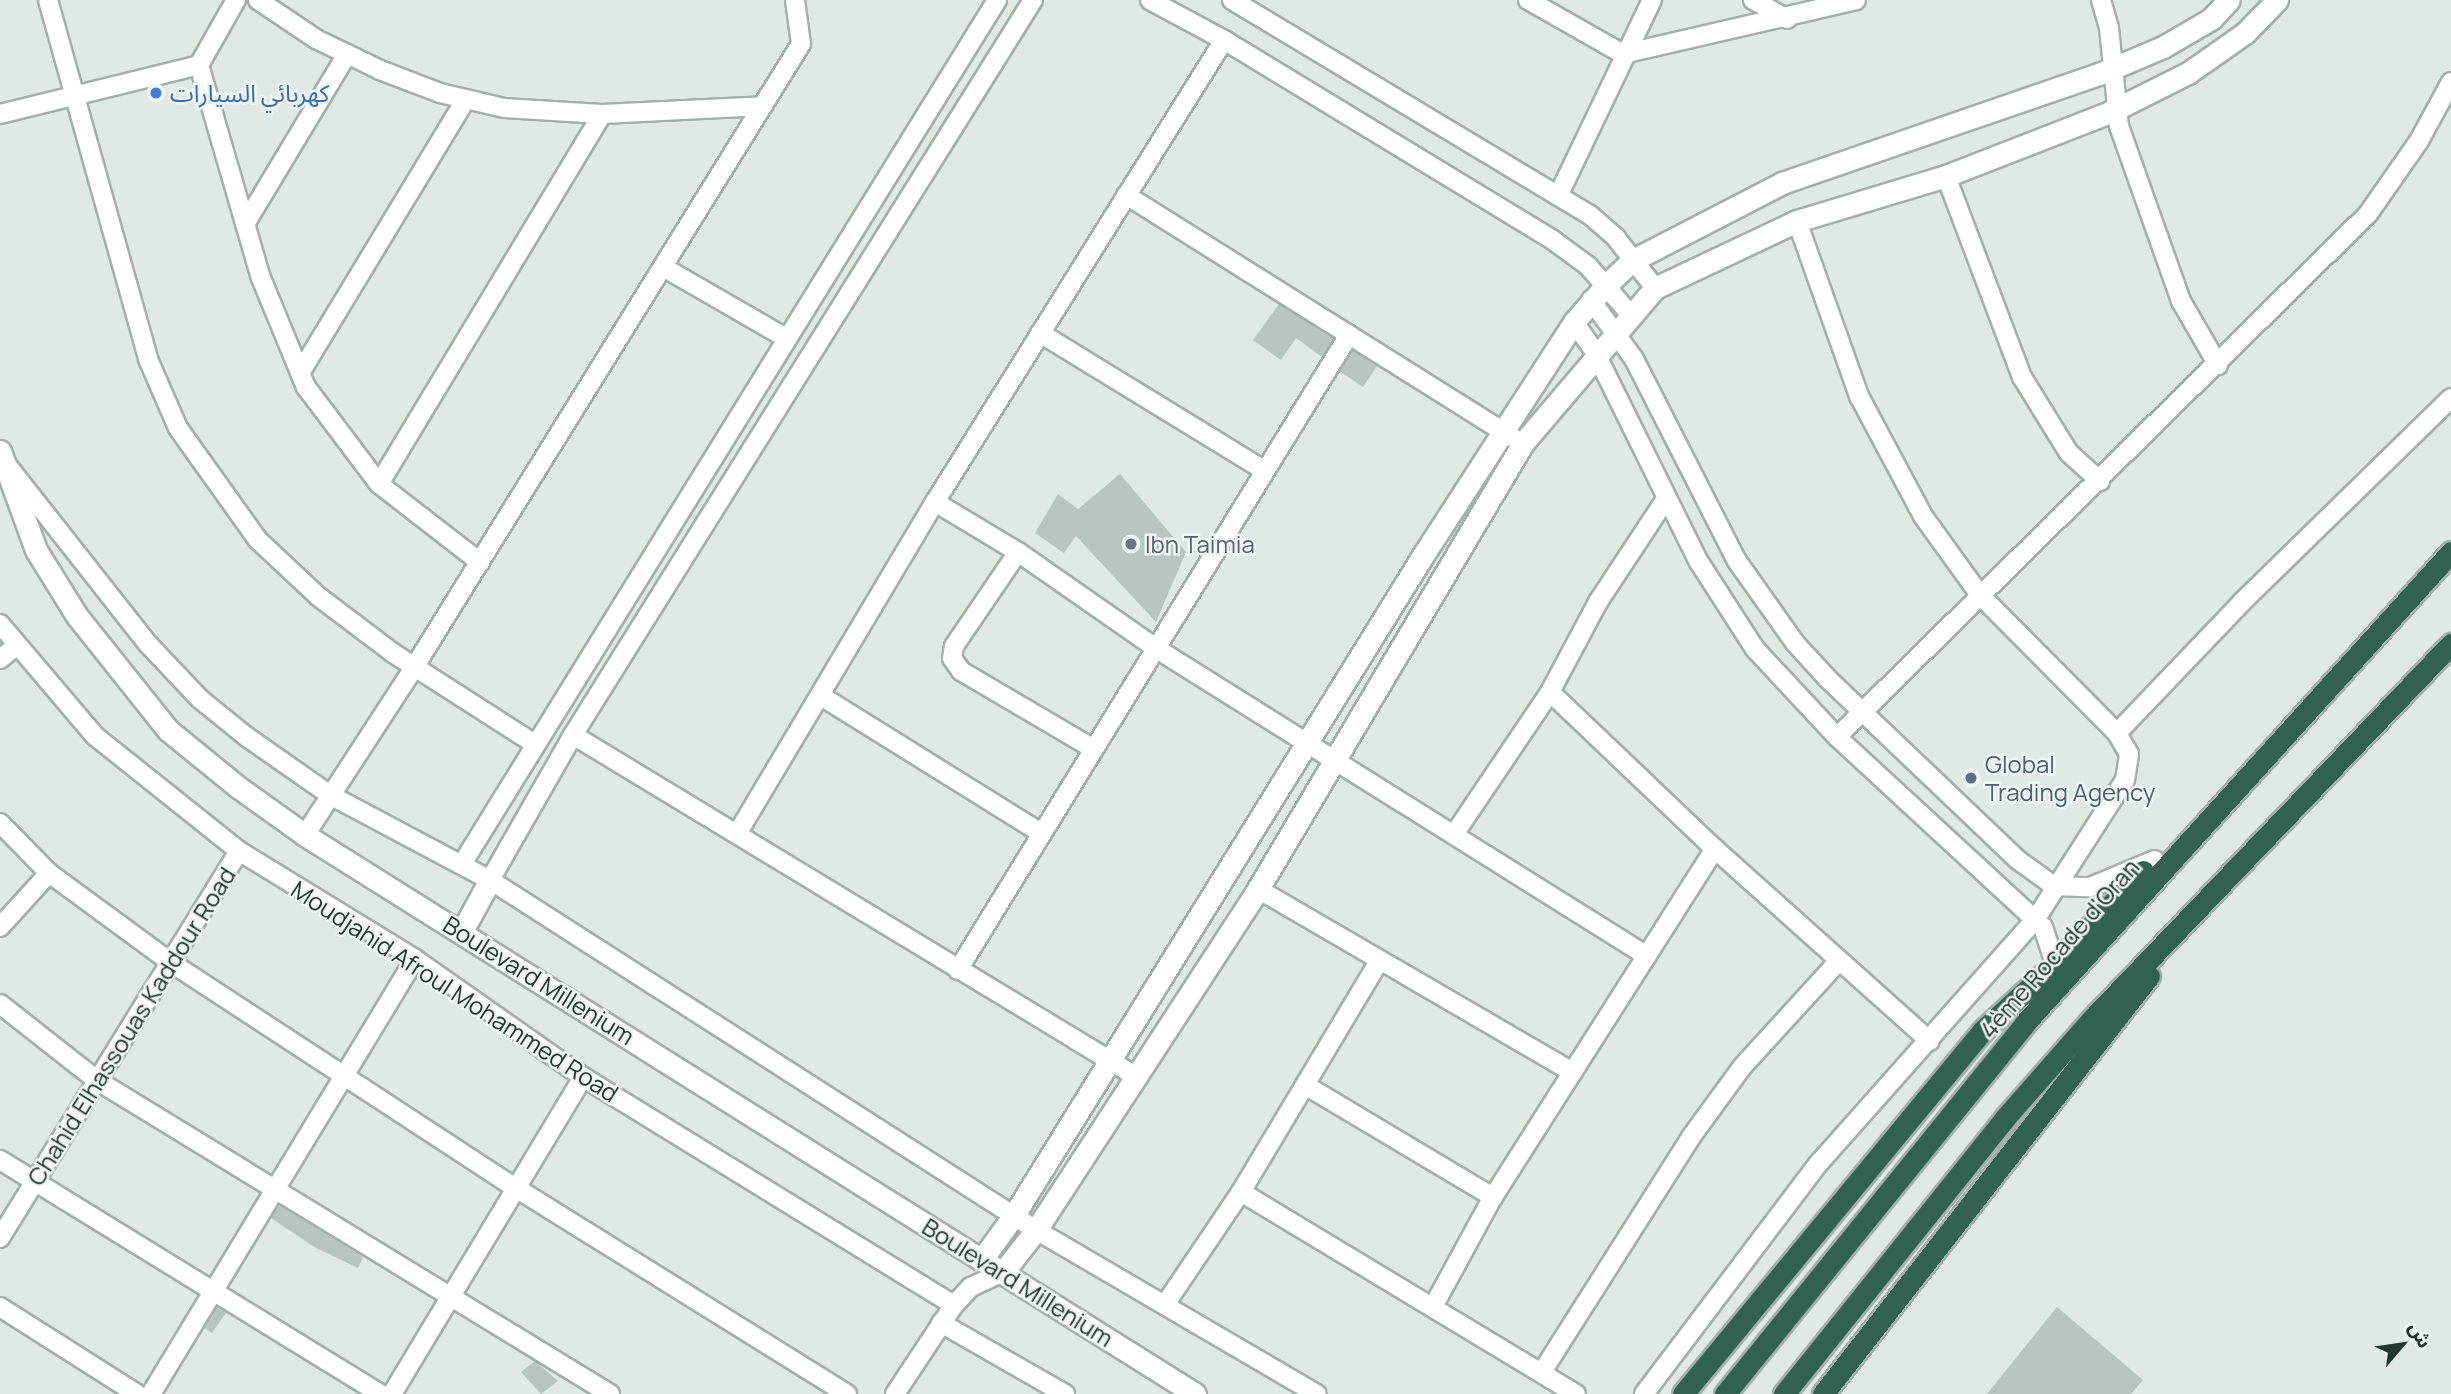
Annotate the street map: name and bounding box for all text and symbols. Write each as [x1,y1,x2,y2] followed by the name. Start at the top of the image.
[170,79,329,107] place label: كهربائي السيارات
[148,85,164,101] marker: كهربائي السيارات
[1145,530,1255,558] place label: Ibn Taimia
[1123,536,1139,552] marker: Ibn Taimia
[1985,750,2155,806] place label: Global Trading Agency
[1963,770,1979,786] marker: Global Trading Agency
[1973,852,2145,1044] street label: 4ème Rocade d'Oran
[21,862,241,1190] street label: Chahid Elhassouas Kaddour Road
[286,874,624,1108] street label: Moudjahid Afroul Mohammed Road
[438,910,640,1050] street label: Boulevard Millenium
[917,1212,1119,1352] street label: Boulevard Millenium
[2367,1310,2437,1380] north arrow
[2403,1317,2438,1353] text: ش

